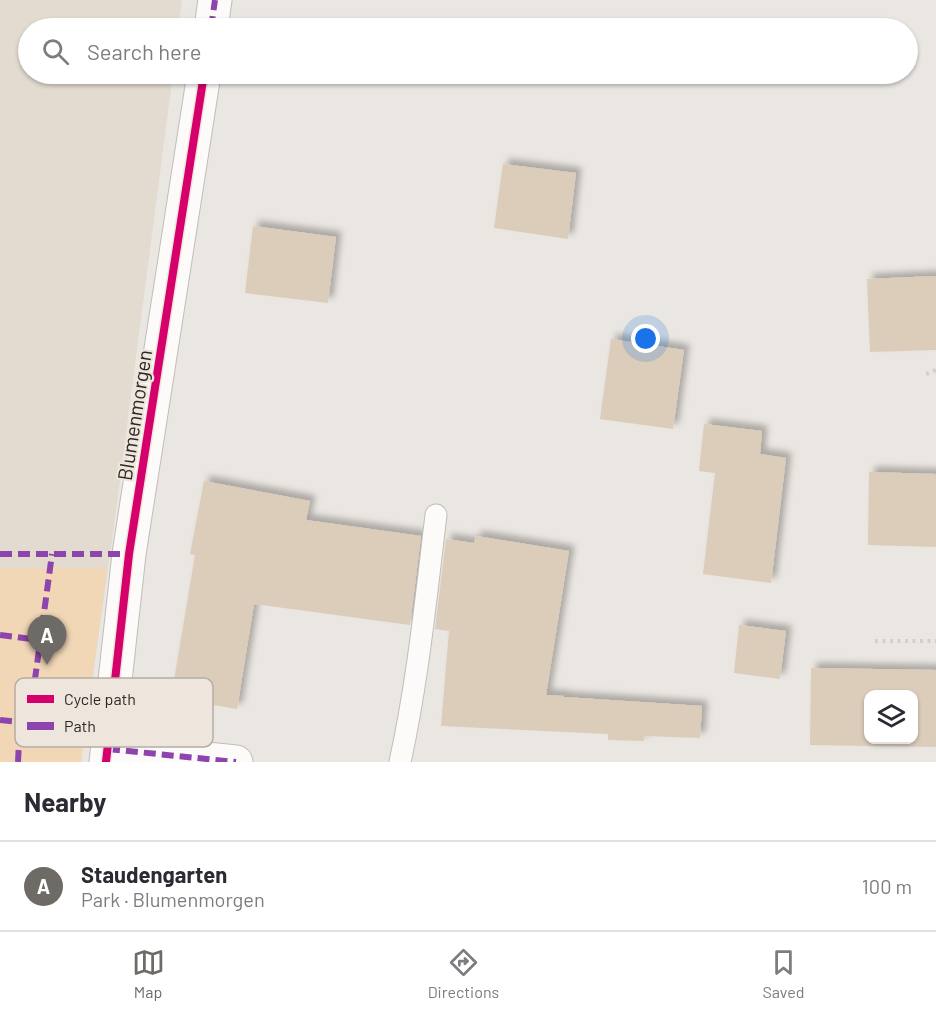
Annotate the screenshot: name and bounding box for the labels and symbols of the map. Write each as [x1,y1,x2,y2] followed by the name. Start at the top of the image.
[631,324,660,353] your location
[112,348,156,482] street label: Blumenmorgen
[28,616,66,665] pin: A
[15,678,213,747] legend
[64,689,136,708] text: Cycle path
[64,716,96,735] text: Path

